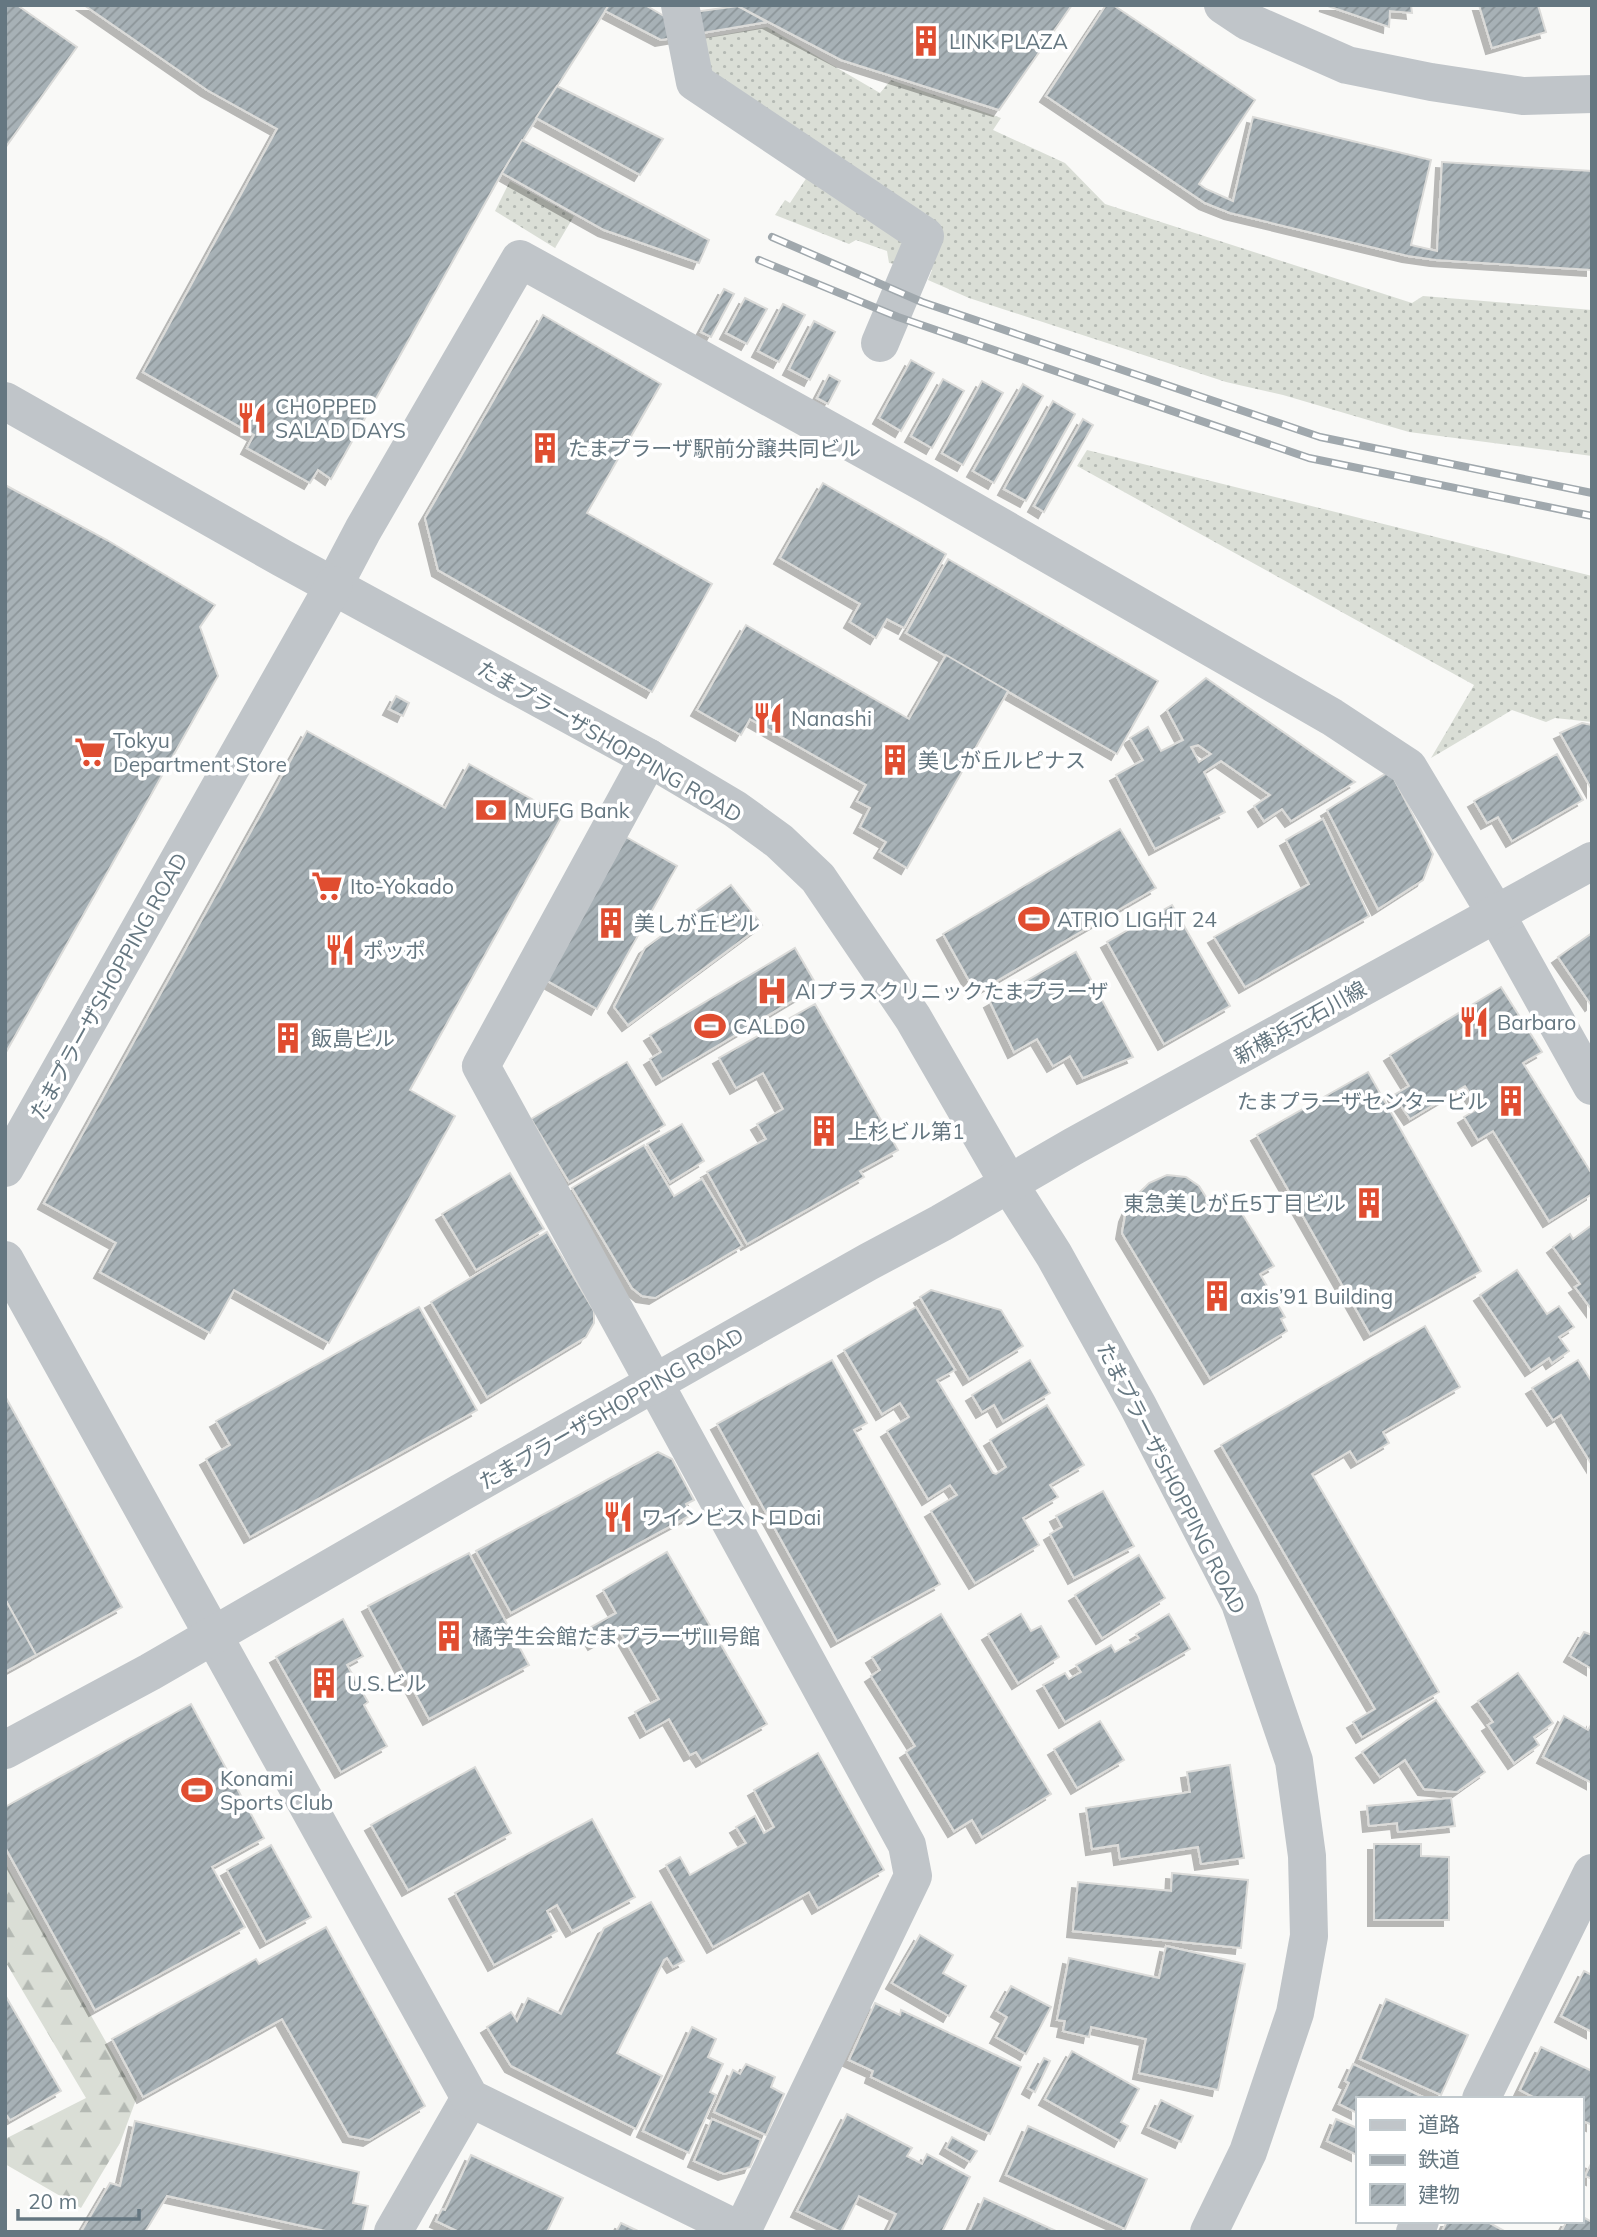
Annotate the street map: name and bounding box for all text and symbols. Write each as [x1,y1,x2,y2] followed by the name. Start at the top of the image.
[909,24,943,58] building icon: LINK PLAZA
[949,28,1069,54] place label: LINK PLAZA
[275,393,406,443] place label: CHOPPED SALAD DAYS
[235,401,269,435] restaurant icon: CHOPPED SALAD DAYS
[528,431,562,465] building icon: たまプラーザ駅前分譲共同ビル
[568,435,861,461] place label: たまプラーザ駅前分譲共同ビル
[473,654,747,828] street label: たまプラーザSHOPPING ROAD
[751,701,785,735] restaurant icon: Nanashi
[791,705,872,731] place label: Nanashi
[113,727,287,777] place label: Tokyu Department Store
[73,735,107,769] supermarket icon: Tokyu Department Store
[878,743,912,777] building icon: 美しが丘ルピナス
[918,747,1086,773] place label: 美しが丘ルピナス
[474,793,508,827] bank icon: MUFG Bank
[514,797,630,823] place label: MUFG Bank
[24,848,192,1124] street label: たまプラーザSHOPPING ROAD
[310,869,344,903] supermarket icon: Ito-Yokado
[350,873,454,899] place label: Ito-Yokado
[1017,902,1051,936] sports icon: ATRIO LIGHT 24
[594,906,628,940] building icon: 美しが丘ビル
[1057,906,1217,932] place label: ATRIO LIGHT 24
[634,910,760,936] place label: 美しが丘ビル
[323,933,357,967] restaurant icon: ポッポ
[363,937,426,963] place label: ポッポ
[755,974,789,1008] hospital icon: AIプラスクリニックたまプラーザ
[1229,975,1371,1069] street label: 新横浜元石川線
[795,978,1108,1004] place label: AIプラスクリニックたまプラーザ
[1457,1005,1491,1039] restaurant icon: Barbaro
[693,1009,727,1043] sports icon: CALDO
[1497,1009,1576,1035] place label: Barbaro
[733,1013,806,1039] place label: CALDO
[271,1021,305,1055] building icon: 飯島ビル
[311,1025,395,1051] place label: 飯島ビル
[1494,1084,1528,1118] building icon: たまプラーザセンタービル
[1237,1088,1488,1114] place label: たまプラーザセンタービル
[807,1114,841,1148] building icon: 上杉ビル第1
[847,1118,965,1144] place label: 上杉ビル第1
[1352,1186,1386,1220] building icon: 東急美しが丘5丁目ビル
[1123,1190,1346,1216] place label: 東急美しが丘5丁目ビル
[1200,1279,1234,1313] building icon: axis’91 Building
[1240,1283,1393,1309] place label: axis’91 Building
[474,1321,748,1495] street label: たまプラーザSHOPPING ROAD
[1092,1338,1252,1618] street label: たまプラーザSHOPPING ROAD
[601,1500,635,1534] restaurant icon: ワインビストロDai
[641,1504,821,1530] place label: ワインビストロDai
[432,1619,466,1653] building icon: 橘学生会館たまプラーザIII号館
[472,1623,760,1649] place label: 橘学生会館たまプラーザIII号館
[307,1666,341,1700] building icon: U.S.ビル
[347,1670,427,1696] place label: U.S.ビル
[220,1765,333,1815] place label: Konami Sports Club
[180,1773,214,1807] sports icon: Konami Sports Club
[1356,2097,1583,2223] legend
[1418,2111,1460,2137] text: 道路
[1418,2146,1460,2172] text: 鉄道
[18,2178,138,2222] scale bar
[1418,2181,1460,2207] text: 建物
[28,2188,77,2214] text: 20 m

